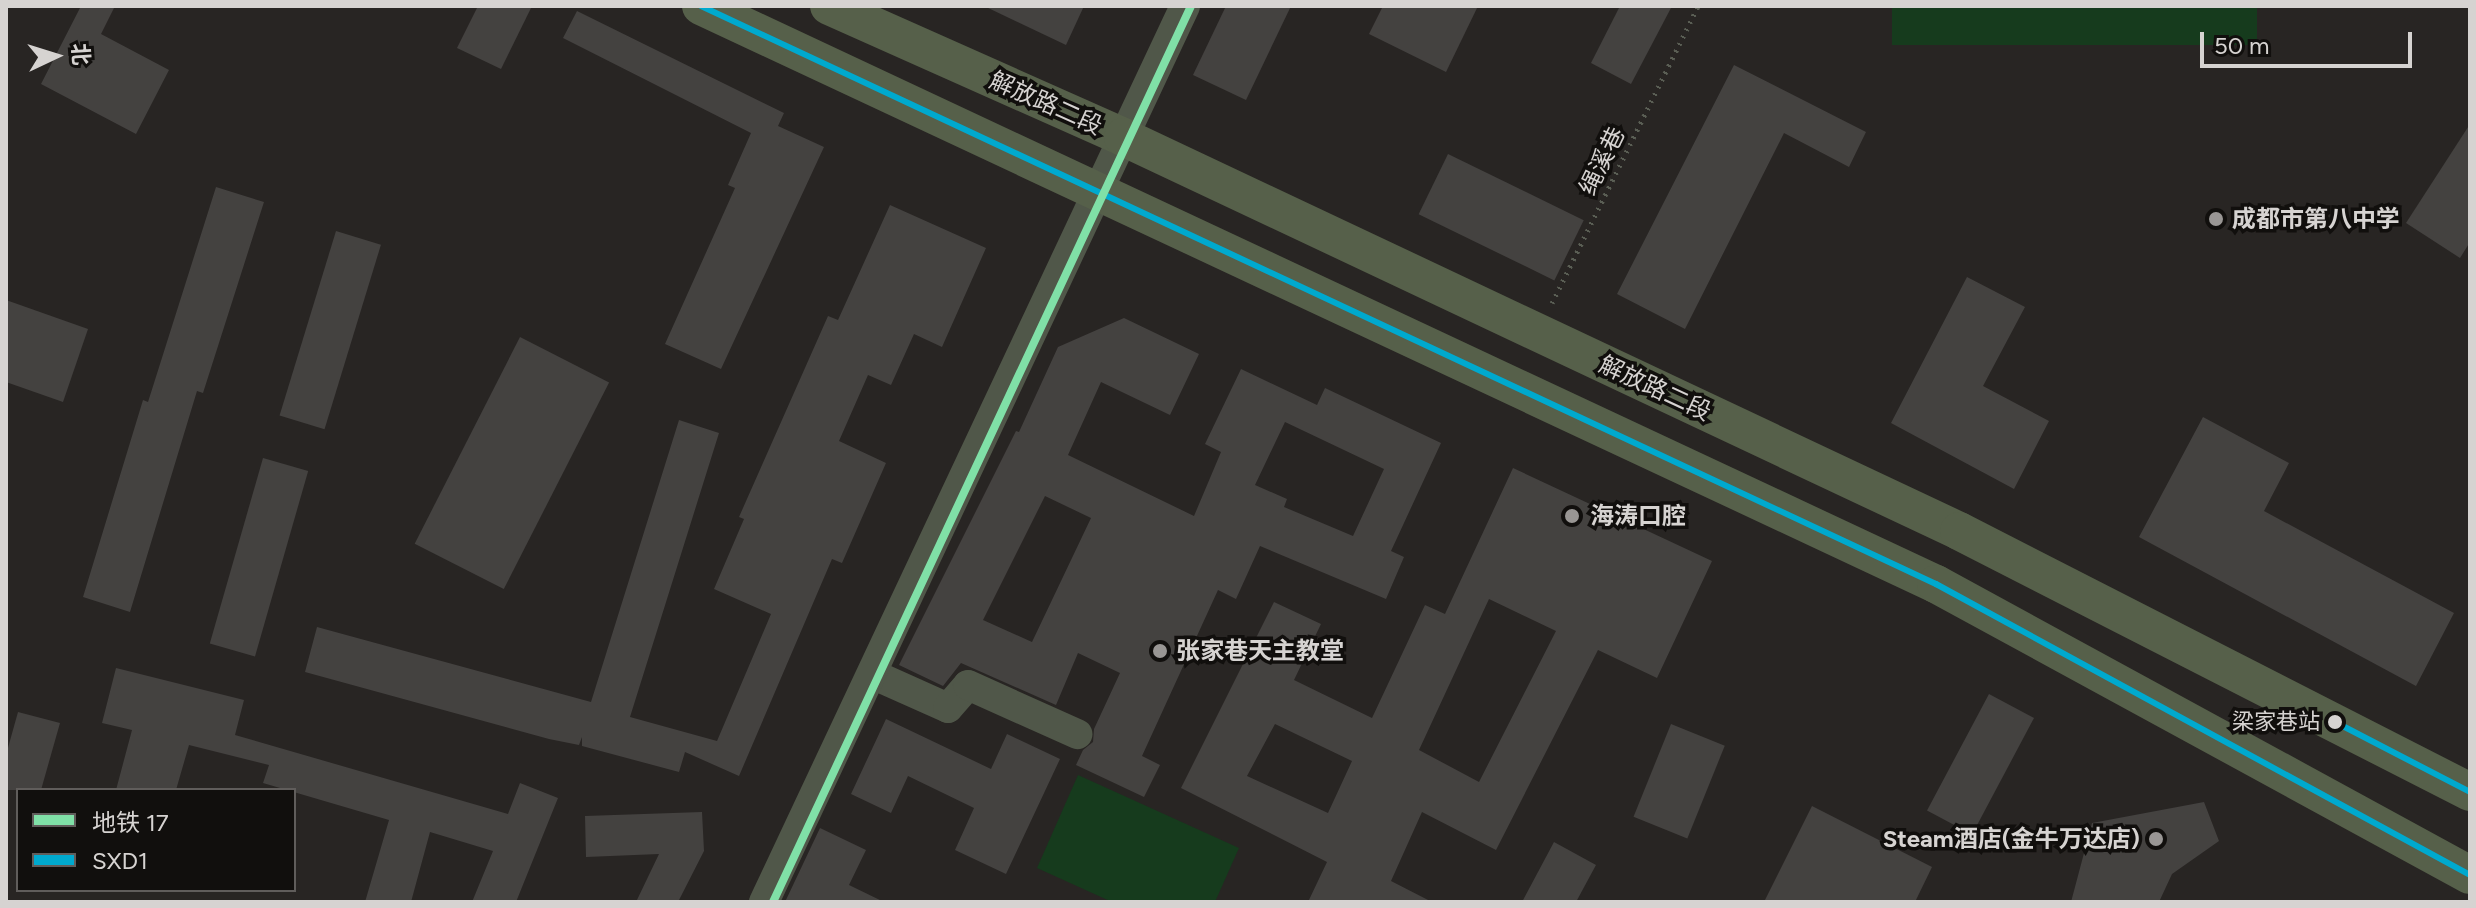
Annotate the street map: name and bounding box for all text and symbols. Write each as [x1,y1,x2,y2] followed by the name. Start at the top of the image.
[16,16,96,96] north arrow
[2204,16,2416,66] scale bar
[2214,31,2270,60] text: 50 m
[66,42,95,66] text: 北
[985,65,1107,141] street label: 解放路二段
[1573,122,1631,200] street label: 绳溪巷
[2232,205,2400,233] place label: 成都市第八中学
[2207,210,2225,228] marker: 成都市第八中学
[1595,350,1715,426] street label: 解放路二段
[1590,502,1686,530] place label: 海涛口腔
[1561,505,1583,527] marker: 海涛口腔
[1176,637,1344,665] place label: 张家巷天主教堂
[1151,642,1169,660] marker: 张家巷天主教堂
[2232,709,2320,735] place label: 梁家巷站
[2327,714,2343,730] marker: 梁家巷站
[16,788,296,892] legend
[92,808,169,837] text: 地铁 17
[1883,825,2140,853] place label: Steam酒店(金牛万达店)
[2147,830,2165,848] marker: Steam酒店(金牛万达店)
[92,846,148,875] text: SXD1

